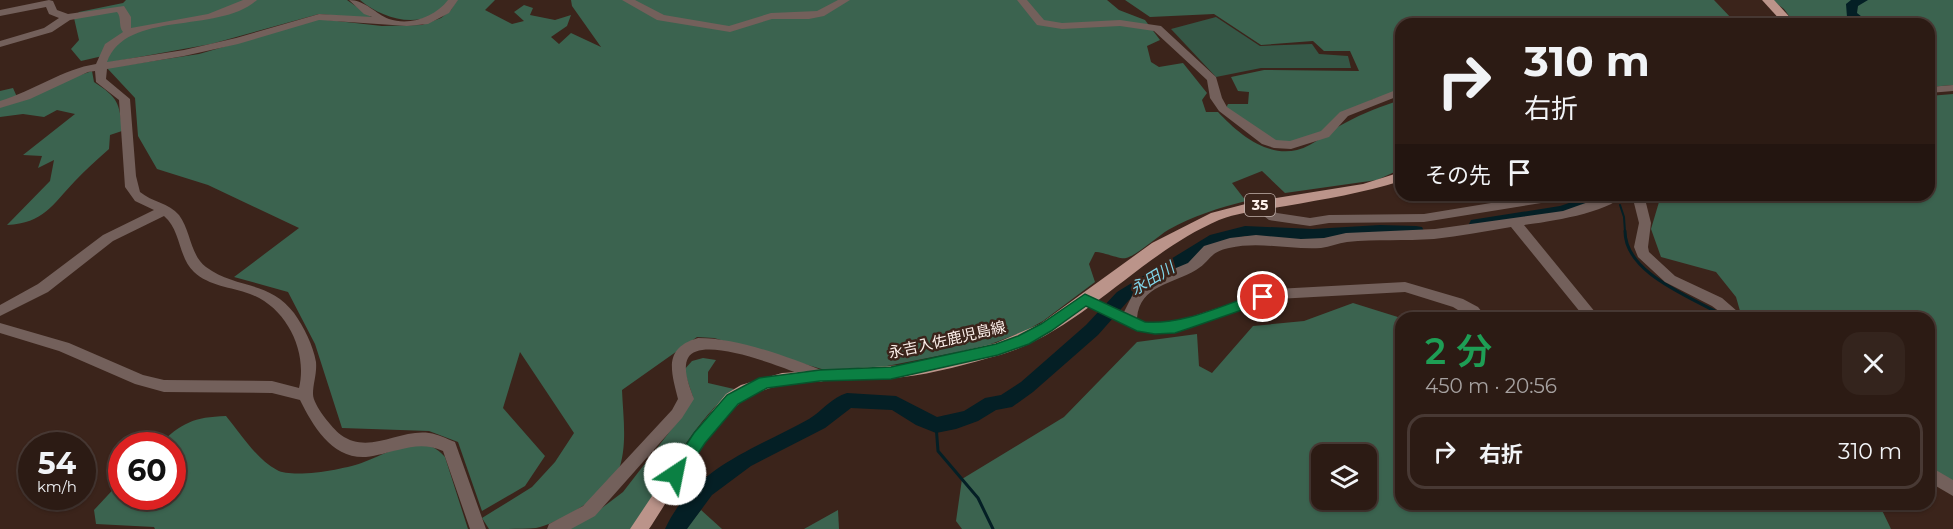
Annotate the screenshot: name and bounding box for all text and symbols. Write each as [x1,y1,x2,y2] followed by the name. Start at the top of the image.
[1524,35,1650,87] text: 310 m
[1425,42,1503,120] icon: right
[1524,92,1578,125] text: 右折
[1503,156,1536,189] icon: arrive
[1425,162,1491,189] text: その先
[1245,194,1275,216] road number: 35
[1127,257,1179,299] water label: 永田川
[1237,271,1288,322] pin
[1246,280,1279,313] icon: arrive
[886,317,1007,362] street label: 永吉入佐鹿児島線
[1425,329,1492,373] text: 2 分
[1842,332,1905,395] button: close
[1425,374,1557,398] text: 450 m · 20:56
[108,432,186,510] speed limit sign: 60
[1428,435,1461,468] icon: right
[1838,438,1902,465] text: 310 m
[1479,441,1523,468] text: 右折
[643,442,707,506] position arrow
[1311,444,1377,510] map controls
[1311,444,1377,510] button: layers
[38,445,76,482] text: 54
[37,477,77,496] text: km/h

